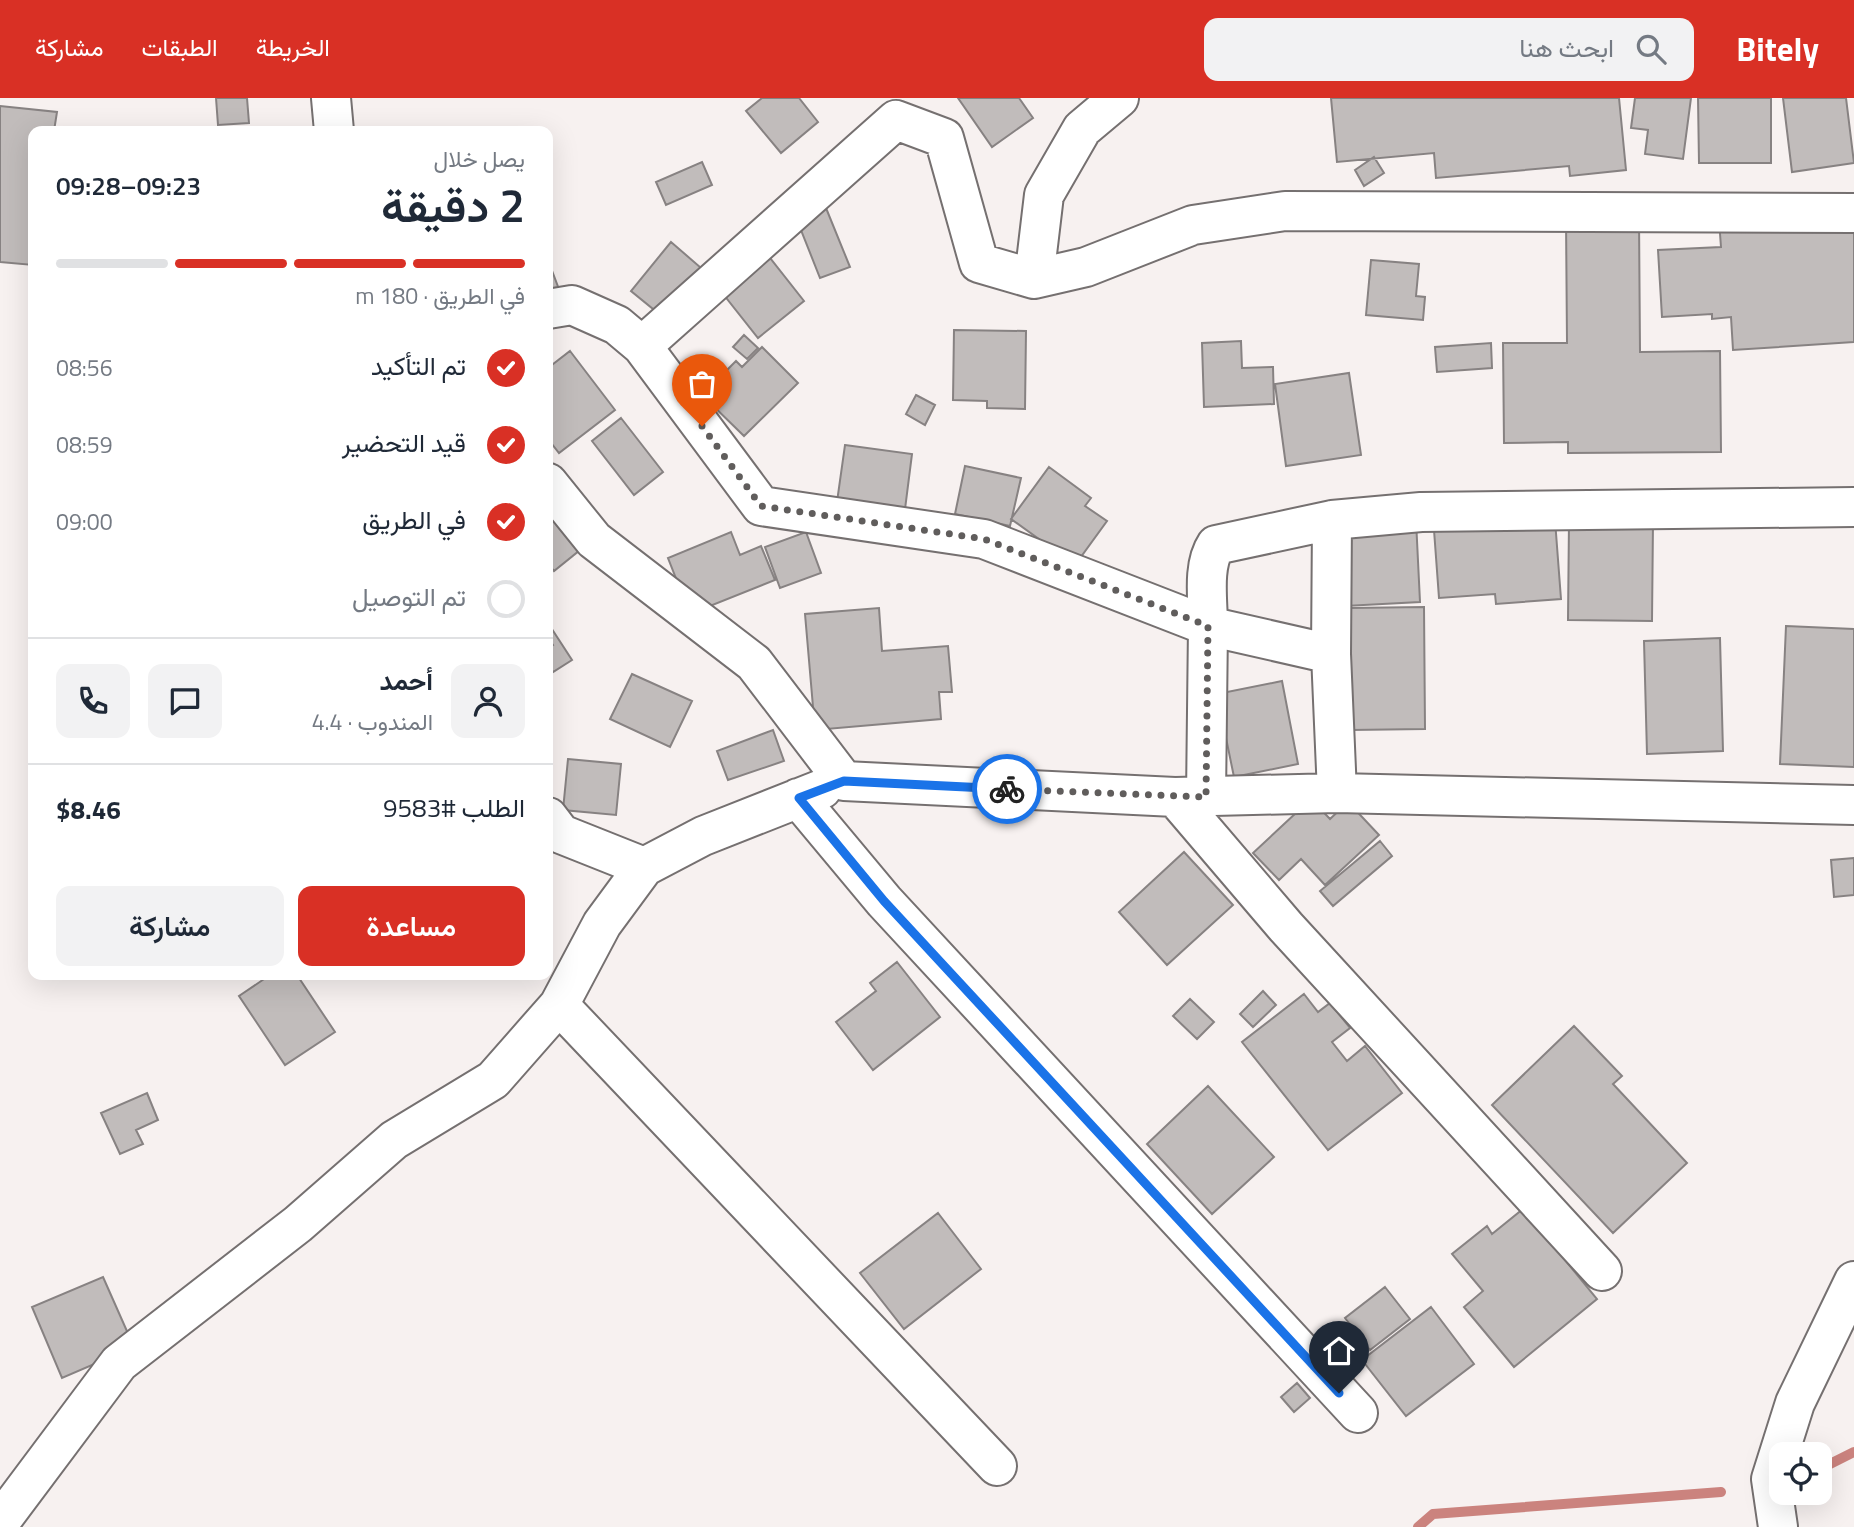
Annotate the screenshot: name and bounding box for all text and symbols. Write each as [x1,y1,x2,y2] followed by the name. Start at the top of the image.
[1204,18,1694,81] search box
[1736,24,1819,74] text: Bitely
[1519,28,1614,67] text: ابحث هنا
[35,29,103,65] text: مشاركة
[141,29,218,65] text: الطبقات
[256,29,330,65] text: الخريطة
[1632,30,1670,68] icon: search
[434,141,525,176] text: يصل خلال
[56,166,201,205] text: 09:23–09:28
[381,170,525,240] text: 2 دقيقة
[355,278,525,313] text: في الطريق · 180 m
[371,346,466,385] text: تم التأكيد
[487,349,525,387] icon: check
[56,350,113,385] text: 08:56
[672,354,732,426] pin
[683,365,721,403] icon: bag
[342,423,466,462] text: قيد التحضير
[487,426,525,464] icon: check
[56,427,113,462] text: 08:59
[362,500,466,539] text: في الطريق
[487,503,525,541] icon: check
[56,504,113,539] text: 09:00
[352,577,466,616] text: تم التوصيل
[380,661,433,700] text: أحمد
[56,664,130,738] button: phone
[148,664,222,738] button: chat
[451,664,525,738] button: person
[312,704,433,739] text: المندوب · 4.4
[972,754,1042,824] courier
[988,770,1026,808] icon: bike
[383,788,525,827] text: الطلب #9583
[56,790,121,829] text: $8.46
[56,886,284,966] button: مشاركة
[298,886,525,966] button: مساعدة
[1309,1321,1369,1393] pin
[1320,1332,1358,1370] icon: home
[1769,1442,1832,1505] map controls
[1769,1442,1832,1505] button: locate

